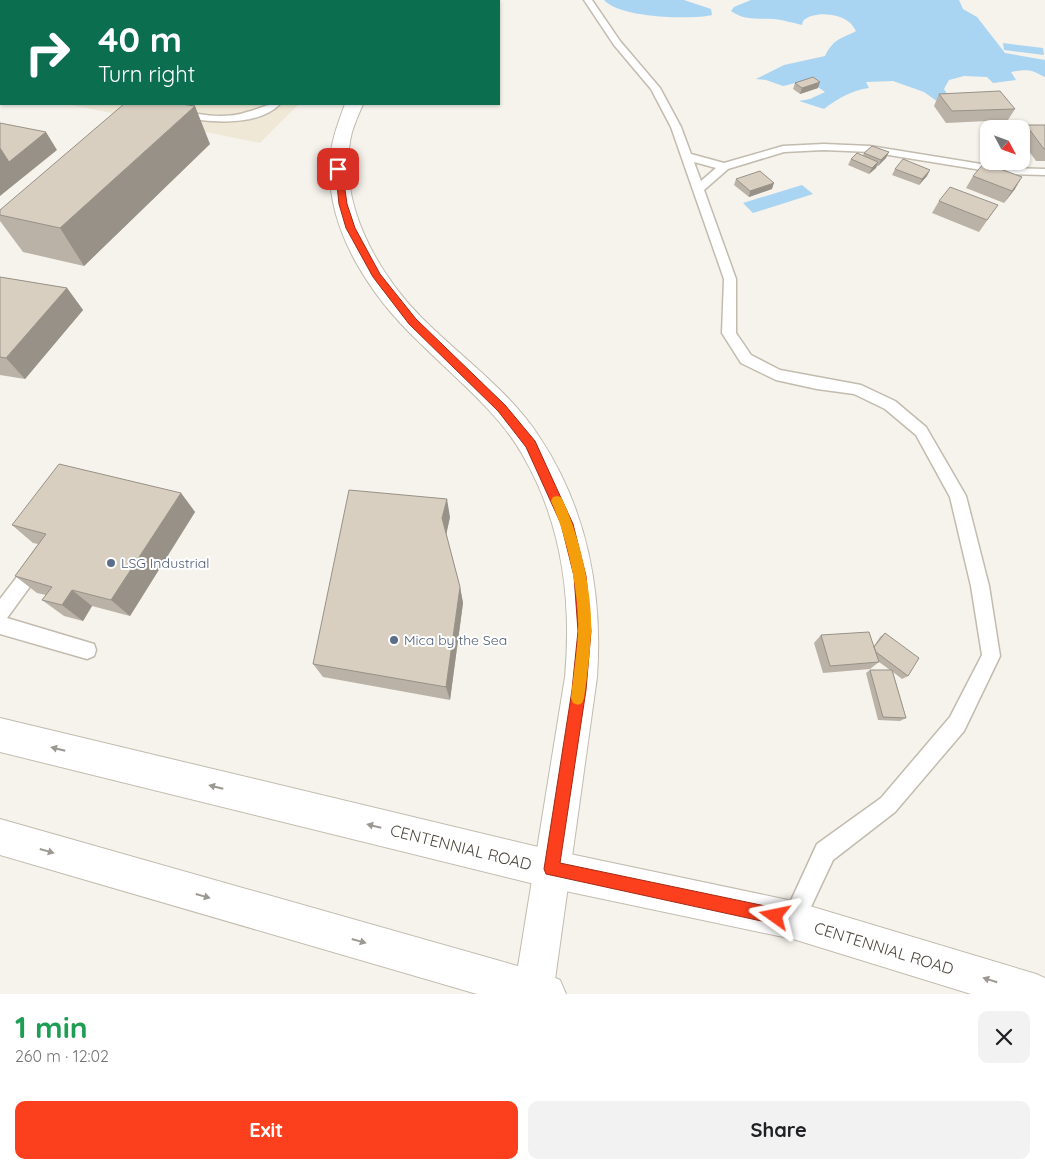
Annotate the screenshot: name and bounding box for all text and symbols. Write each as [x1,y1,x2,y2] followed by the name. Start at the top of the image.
[98,17,182,61] text: 40 m
[15,20,80,85] icon: right
[98,60,195,88] text: Turn right
[980,120,1030,170] north arrow
[980,120,1030,170] map controls
[317,148,359,190] pin
[324,155,352,183] icon: arrive
[121,554,210,572] place label: LSG Industrial
[105,557,117,569] marker: LSG Industrial
[404,631,507,649] place label: Mica by the Sea
[388,634,400,646] marker: Mica by the Sea
[51,745,66,753] one-way arrow
[209,783,224,791] one-way arrow
[388,820,534,874] street label: CENTENNIAL ROAD
[367,821,382,829] one-way arrow
[39,847,54,855] one-way arrow
[748,889,800,941] position arrow
[196,892,211,900] one-way arrow
[812,917,956,979] street label: CENTENNIAL ROAD
[352,937,367,945] one-way arrow
[982,975,997,983] one-way arrow
[15,1008,88,1046] text: 1 min
[978,1011,1030,1063] button: close
[15,1046,109,1066] text: 260 m · 12:02
[15,1101,518,1159] button: Exit
[528,1101,1030,1159] button: Share

